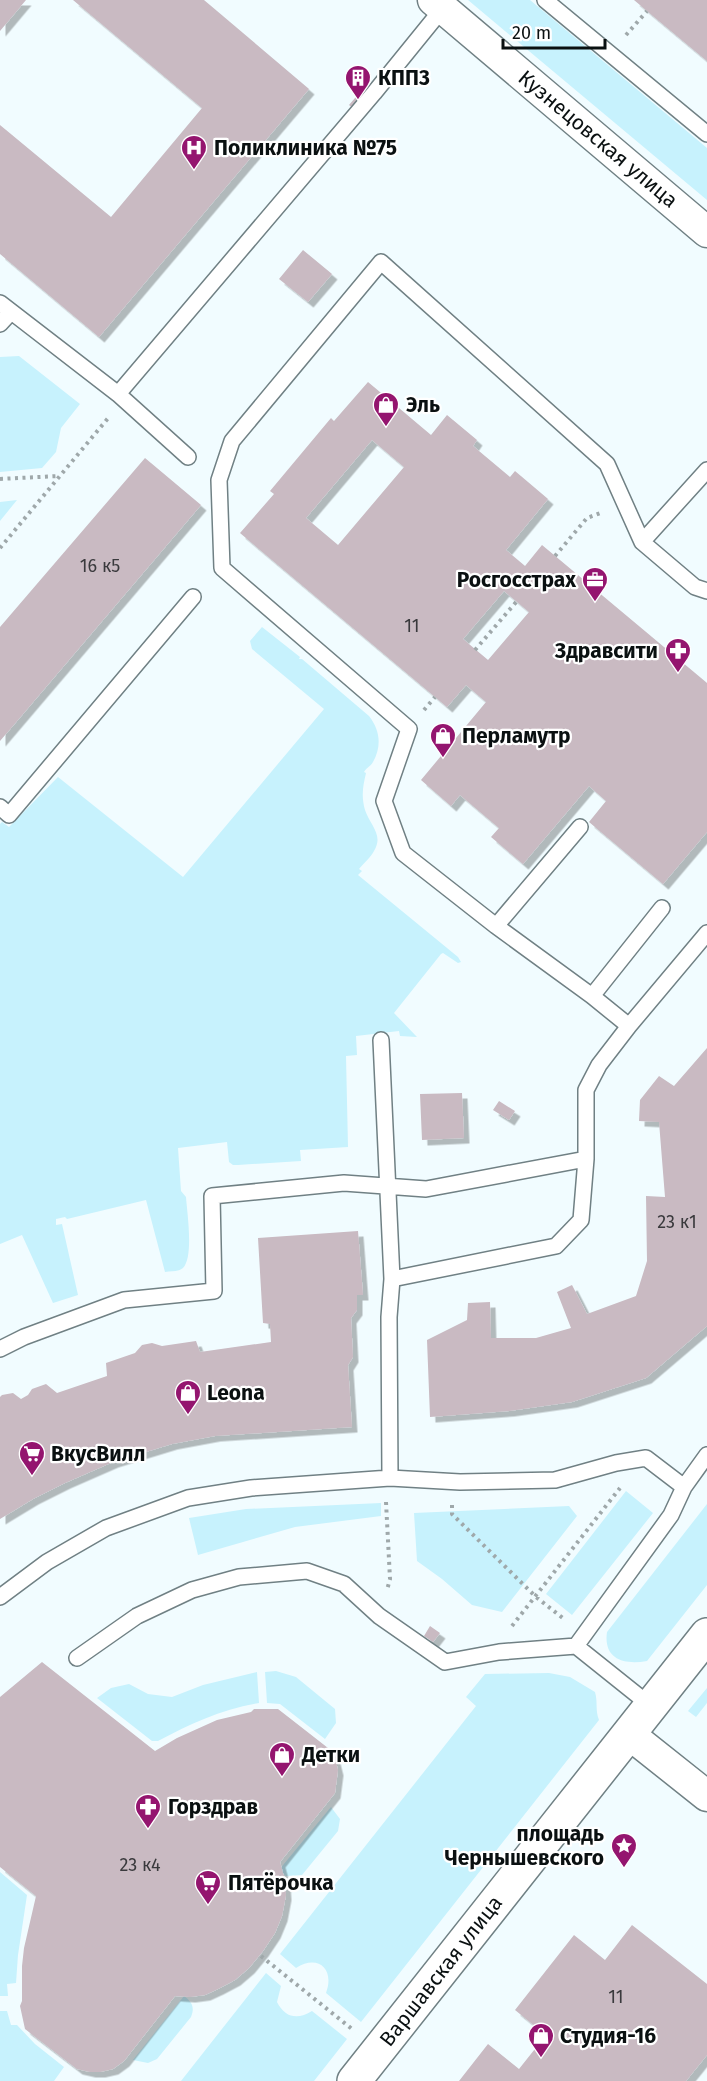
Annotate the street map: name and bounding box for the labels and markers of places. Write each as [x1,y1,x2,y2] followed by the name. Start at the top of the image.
[343,63,373,101] building icon: КПП3
[378,65,430,91] place label: КПП3
[179,133,209,171] hospital icon: Поликлиника №75
[214,135,397,161] place label: Поликлиника №75
[371,390,401,428] shop icon: Эль
[406,392,440,418] place label: Эль
[580,565,610,603] office icon: Росгосстрах
[457,567,576,593] place label: Росгосстрах
[663,636,693,674] pharmacy icon: Здравсити
[554,638,658,664] place label: Здравсити
[428,721,458,759] shop icon: Перламутр
[462,723,571,749] place label: Перламутр
[173,1378,203,1416] shop icon: Leona
[207,1380,265,1406] place label: Leona
[17,1439,47,1477] supermarket icon: ВкусВилл
[51,1441,146,1467] place label: ВкусВилл
[267,1740,297,1778] shop icon: Детки
[301,1742,360,1768] place label: Детки
[133,1792,163,1830] pharmacy icon: Горздрав
[168,1794,258,1820] place label: Горздрав
[445,1821,604,1871] place label: площадь Чернышевского
[609,1831,639,1869] place icon: площадь Чернышевского
[193,1868,223,1906] supermarket icon: Пятёрочка
[228,1870,334,1896] place label: Пятёрочка
[526,2021,556,2059] shop icon: Студия-16
[560,2023,656,2049] place label: Студия-16

